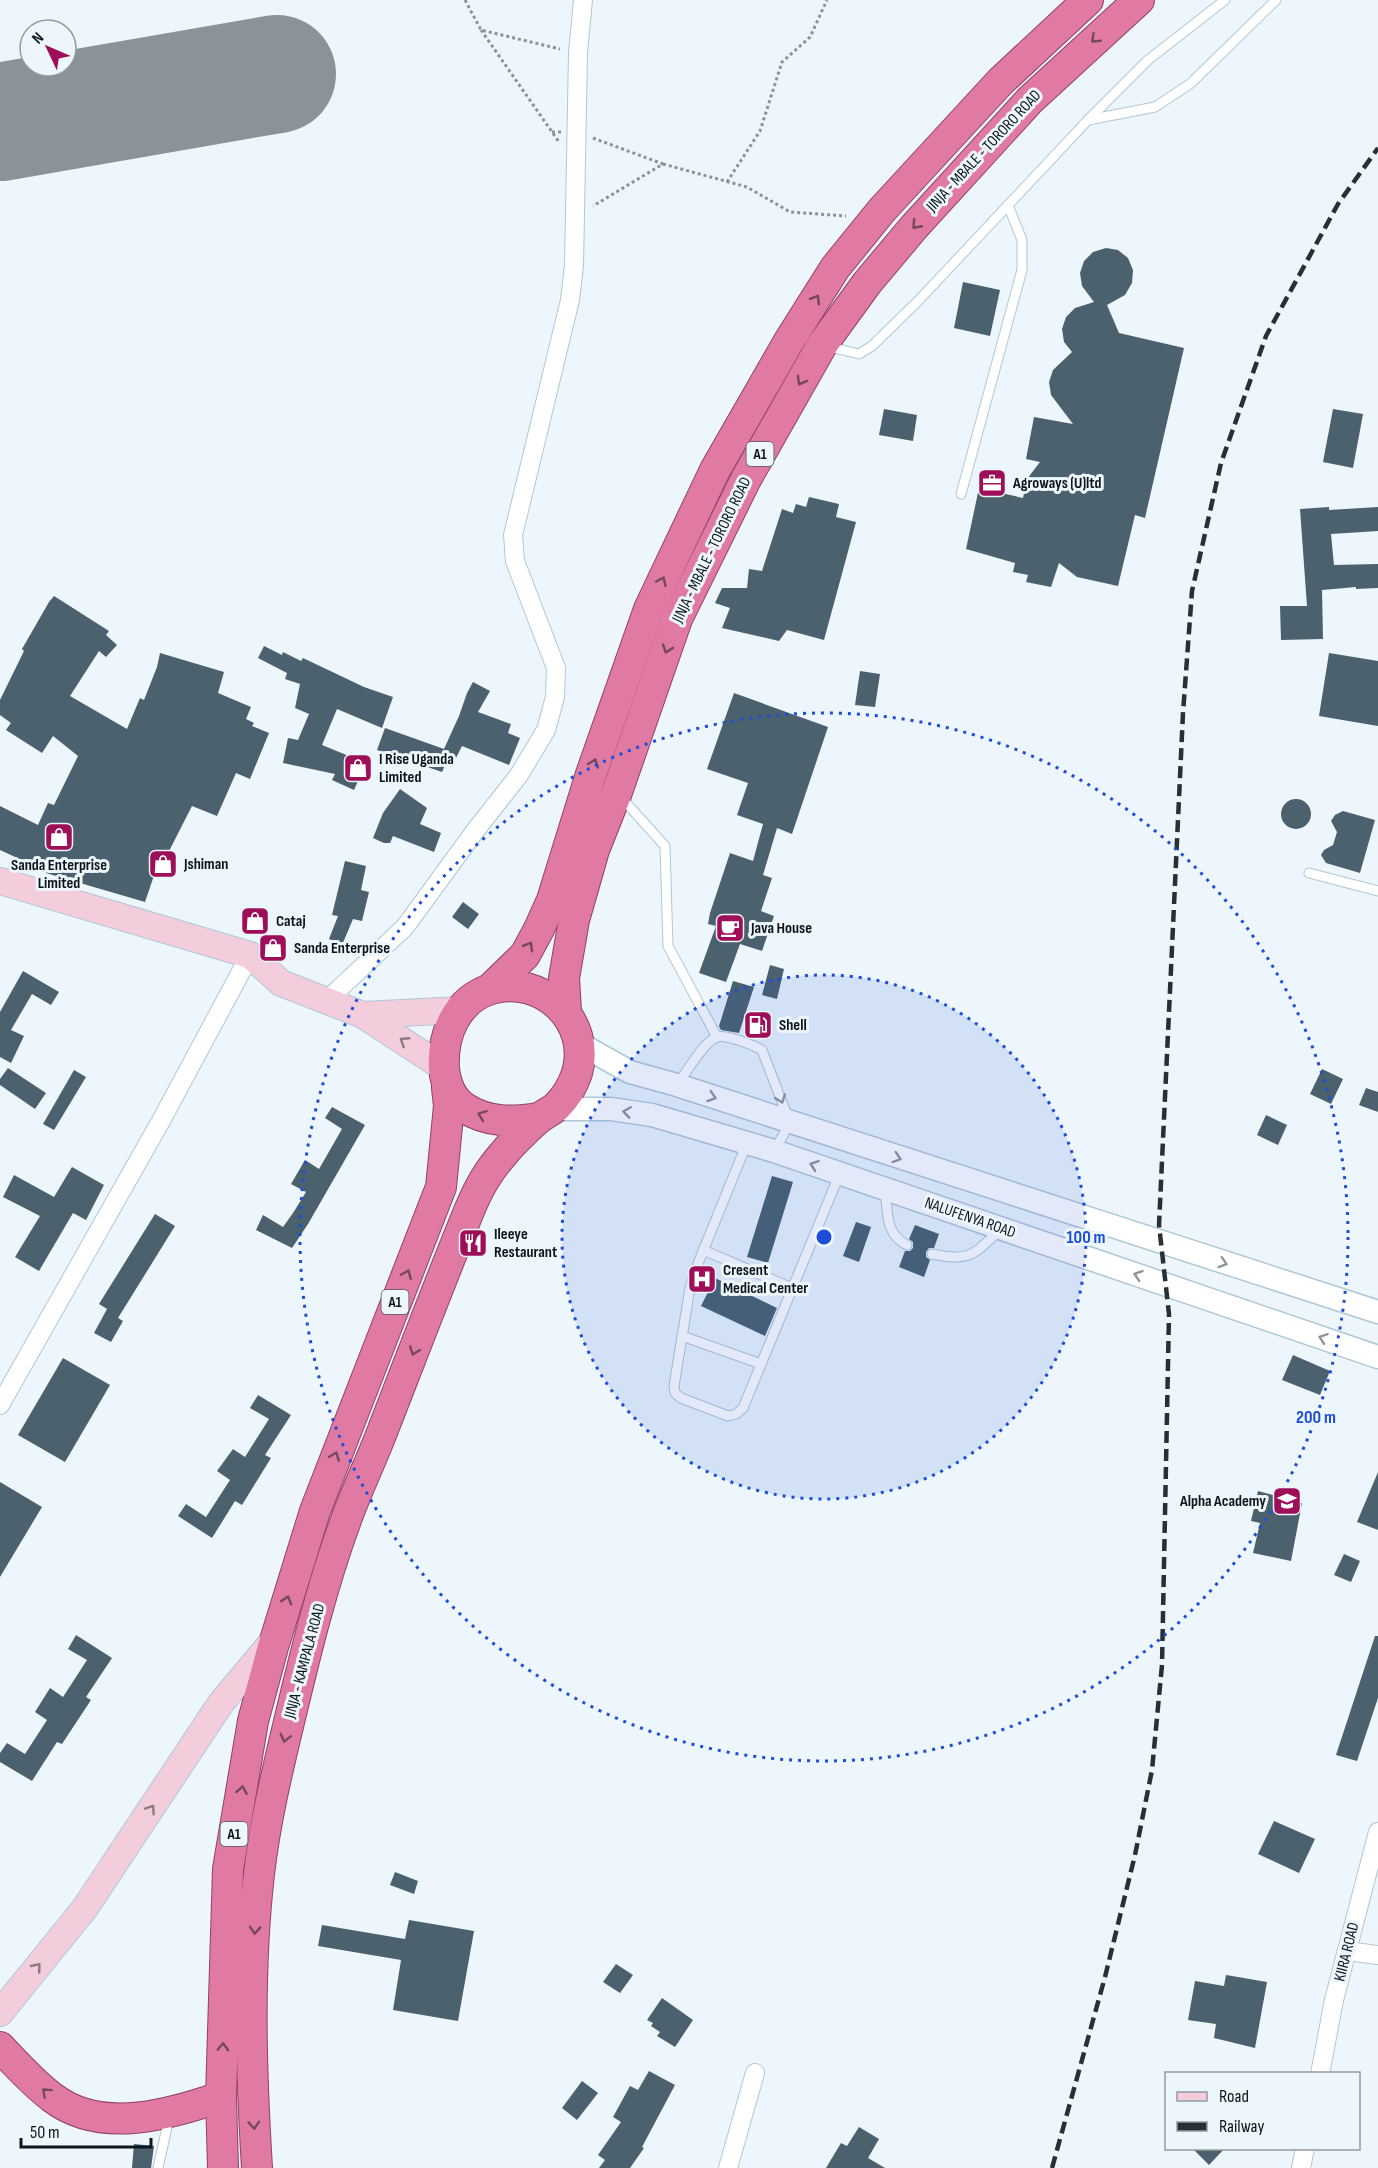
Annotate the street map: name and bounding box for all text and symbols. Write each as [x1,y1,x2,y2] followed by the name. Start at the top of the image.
[18,18,78,78] north arrow
[28,29,48,48] text: N
[1092,32,1102,43] one-way arrow
[922,86,1045,217] street label: JINJA - MBALE - TORORO ROAD
[912,218,923,228] one-way arrow
[808,295,820,305] one-way arrow
[797,375,808,385] one-way arrow
[746,442,774,466] road number: A1
[976,467,1008,499] office icon: Agroways (U)ltd
[668,474,756,627] street label: JINJA - MBALE - TORORO ROAD
[1012,474,1102,493] place label: Agroways (U)ltd
[655,576,667,587] one-way arrow
[661,643,674,654] one-way arrow
[379,750,454,787] place label: I Rise Uganda Limited
[342,752,374,784] shop icon: I Rise Uganda Limited
[587,758,600,769] one-way arrow
[43,821,75,853] shop icon: Sanda Enterprise Limited
[147,848,179,880] shop icon: Jshiman
[183,855,228,874] place label: Jshiman
[11,856,107,893] place label: Sanda Enterprise Limited
[239,905,271,937] shop icon: Cataj
[276,912,306,931] place label: Cataj
[714,912,746,944] cafe icon: Java House
[750,919,812,938] place label: Java House
[257,932,289,964] shop icon: Sanda Enterprise
[294,939,390,958] place label: Sanda Enterprise
[522,942,533,952] one-way arrow
[742,1009,774,1041] fuel station icon: Shell
[779,1016,807,1035] place label: Shell
[399,1037,410,1048] one-way arrow
[706,1090,717,1102] one-way arrow
[774,1093,786,1104] one-way arrow
[622,1106,632,1118] one-way arrow
[477,1110,488,1123] one-way arrow
[891,1150,902,1163] one-way arrow
[809,1159,820,1172] one-way arrow
[922,1194,1018,1242] street label: NALUFENYA ROAD
[494,1225,557,1262] place label: Ileeye Restaurant
[457,1227,489,1259] restaurant icon: Ileeye Restaurant
[814,1227,834,1247] centre of rings
[1067,1227,1106,1248] text: 100 m
[1217,1255,1228,1268] one-way arrow
[723,1261,808,1298] place label: Cresent Medical Center
[686,1263,718,1295] hospital icon: Cresent Medical Center
[400,1270,412,1281] one-way arrow
[1133,1270,1144,1282] one-way arrow
[382,1290,408,1314] road number: A1
[1318,1332,1329,1345] one-way arrow
[409,1345,421,1356] one-way arrow
[1296,1407,1336,1428] text: 200 m
[328,1451,341,1462] one-way arrow
[1271,1485,1303,1517] school or university icon: Alpha Academy
[1179,1492,1266,1511] place label: Alpha Academy
[280,1595,292,1606] one-way arrow
[280,1601,329,1721] street label: JINJA - KAMPALA ROAD
[280,1733,293,1743] one-way arrow
[235,1785,247,1794] one-way arrow
[144,1805,155,1816] one-way arrow
[220,1822,248,1846] road number: A1
[1331,1920,1364,1983] street label: KIIRA ROAD
[248,1926,261,1935] one-way arrow
[29,1963,40,1974] one-way arrow
[216,2042,229,2051] one-way arrow
[1165,2072,1360,2150] legend
[1219,2086,1249,2107] text: Road
[42,2088,53,2099] one-way arrow
[21,2111,152,2149] scale bar
[1219,2116,1264,2137] text: Railway
[247,2121,260,2130] one-way arrow
[30,2122,60,2143] text: 50 m

